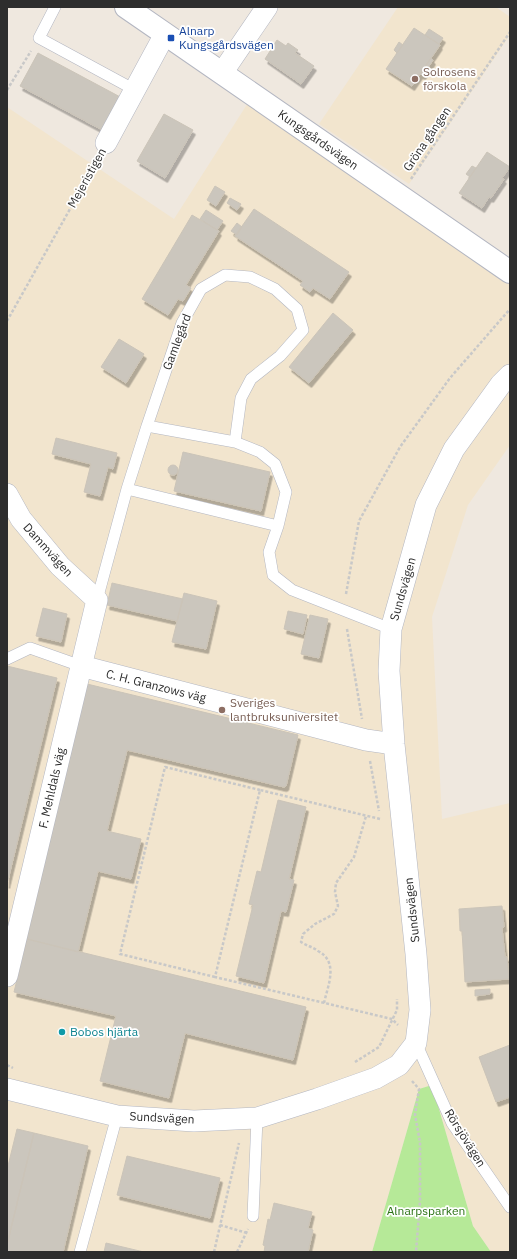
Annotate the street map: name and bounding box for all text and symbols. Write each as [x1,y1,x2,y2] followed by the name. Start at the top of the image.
[179,23,274,52] place label: Alnarp Kungsgårdsvägen
[166,33,176,43] marker: Alnarp Kungsgårdsvägen
[423,64,476,93] place label: Solrosens förskola
[410,74,420,84] marker: Solrosens förskola
[399,104,454,174] street label: Gröna gången
[275,106,361,173] street label: Kungsgårdsvägen
[64,145,109,210] street label: Mejeristigen
[159,312,194,372] street label: Gamlegård
[20,520,76,580] street label: Dammvägen
[386,555,419,622] street label: Sundsvägen
[105,666,208,705] street label: C. H. Granzows väg
[230,695,338,724] place label: Sveriges lantbruksuniversitet
[217,705,227,715] marker: Sveriges lantbruksuniversitet
[35,746,68,830] street label: F. Mehldals väg
[401,877,422,943] street label: Sundsvägen
[70,1024,139,1039] place label: Bobos hjärta
[57,1027,67,1037] marker: Bobos hjärta
[442,1106,489,1170] street label: Rörsjövägen
[129,1108,195,1127] street label: Sundsvägen
[387,1203,465,1218] park label: Alnarpsparken

